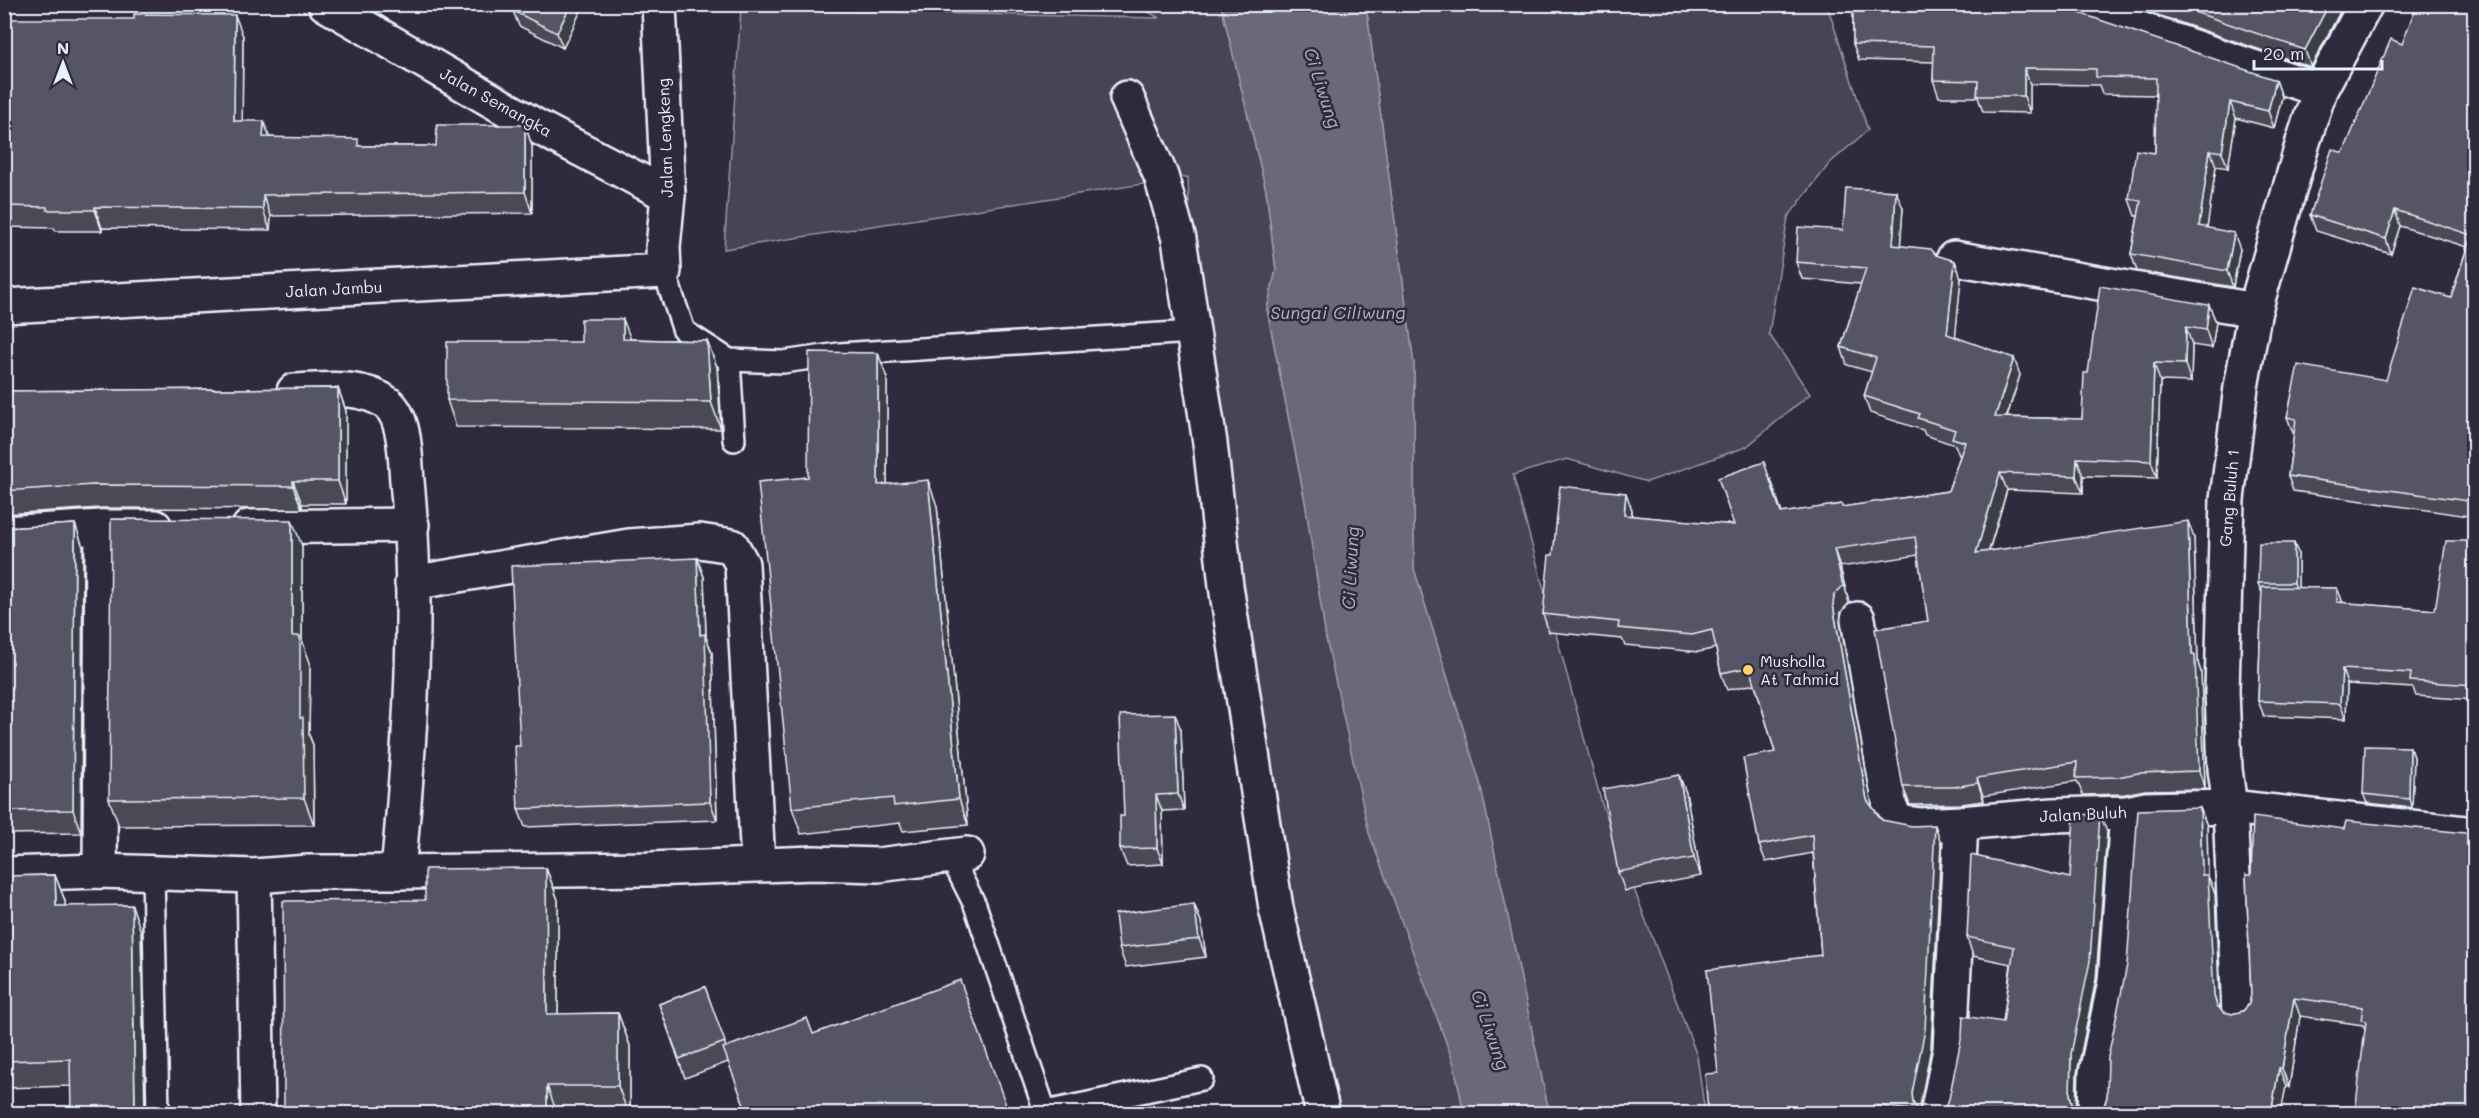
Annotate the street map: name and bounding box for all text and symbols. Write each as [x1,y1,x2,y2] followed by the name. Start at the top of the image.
[33,33,93,93] north arrow
[2254,33,2382,71] scale bar
[57,37,69,58] text: N
[2263,41,2304,65] text: 20 m
[1299,44,1347,131] water label: Ci Liwung
[437,62,556,141] street label: Jalan Semangka
[652,78,677,198] street label: Jalan Lengkeng
[285,275,383,302] street label: Jalan Jambu
[1270,300,1406,324] water label: Sungai Ciliwung
[2214,448,2243,548] street label: Gang Buluh 1
[1336,526,1364,610] water label: Ci Liwung
[1760,650,1839,689] place label: Musholla At Tahmid
[1741,663,1755,677] marker: Musholla At Tahmid
[2039,801,2127,826] street label: Jalan Buluh
[1466,986,1516,1073] water label: Ci Liwung

